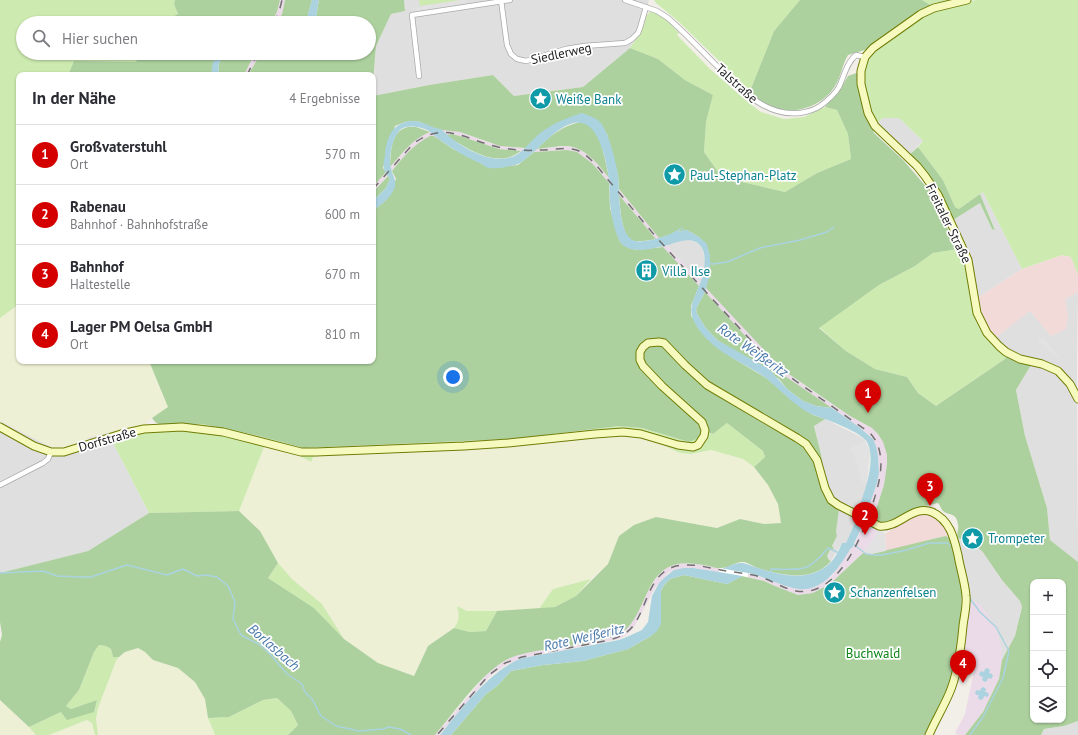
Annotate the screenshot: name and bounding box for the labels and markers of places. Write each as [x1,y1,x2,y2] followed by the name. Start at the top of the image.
[528,86,554,112] place icon: Weiße Bank
[556,91,622,108] place label: Weiße Bank
[661,162,687,188] place icon: Paul-Stephan-Platz
[690,167,797,184] place label: Paul-Stephan-Platz
[634,258,660,284] building icon: Villa Ilse
[661,263,710,280] place label: Villa Ilse
[855,380,881,413] pin: 1
[917,473,943,506] pin: 3
[852,502,878,535] pin: 2
[959,525,985,551] place icon: Trompeter
[988,530,1045,547] place label: Trompeter
[821,579,847,605] place icon: Schanzenfelsen
[850,584,936,601] place label: Schanzenfelsen
[950,650,976,683] pin: 4

